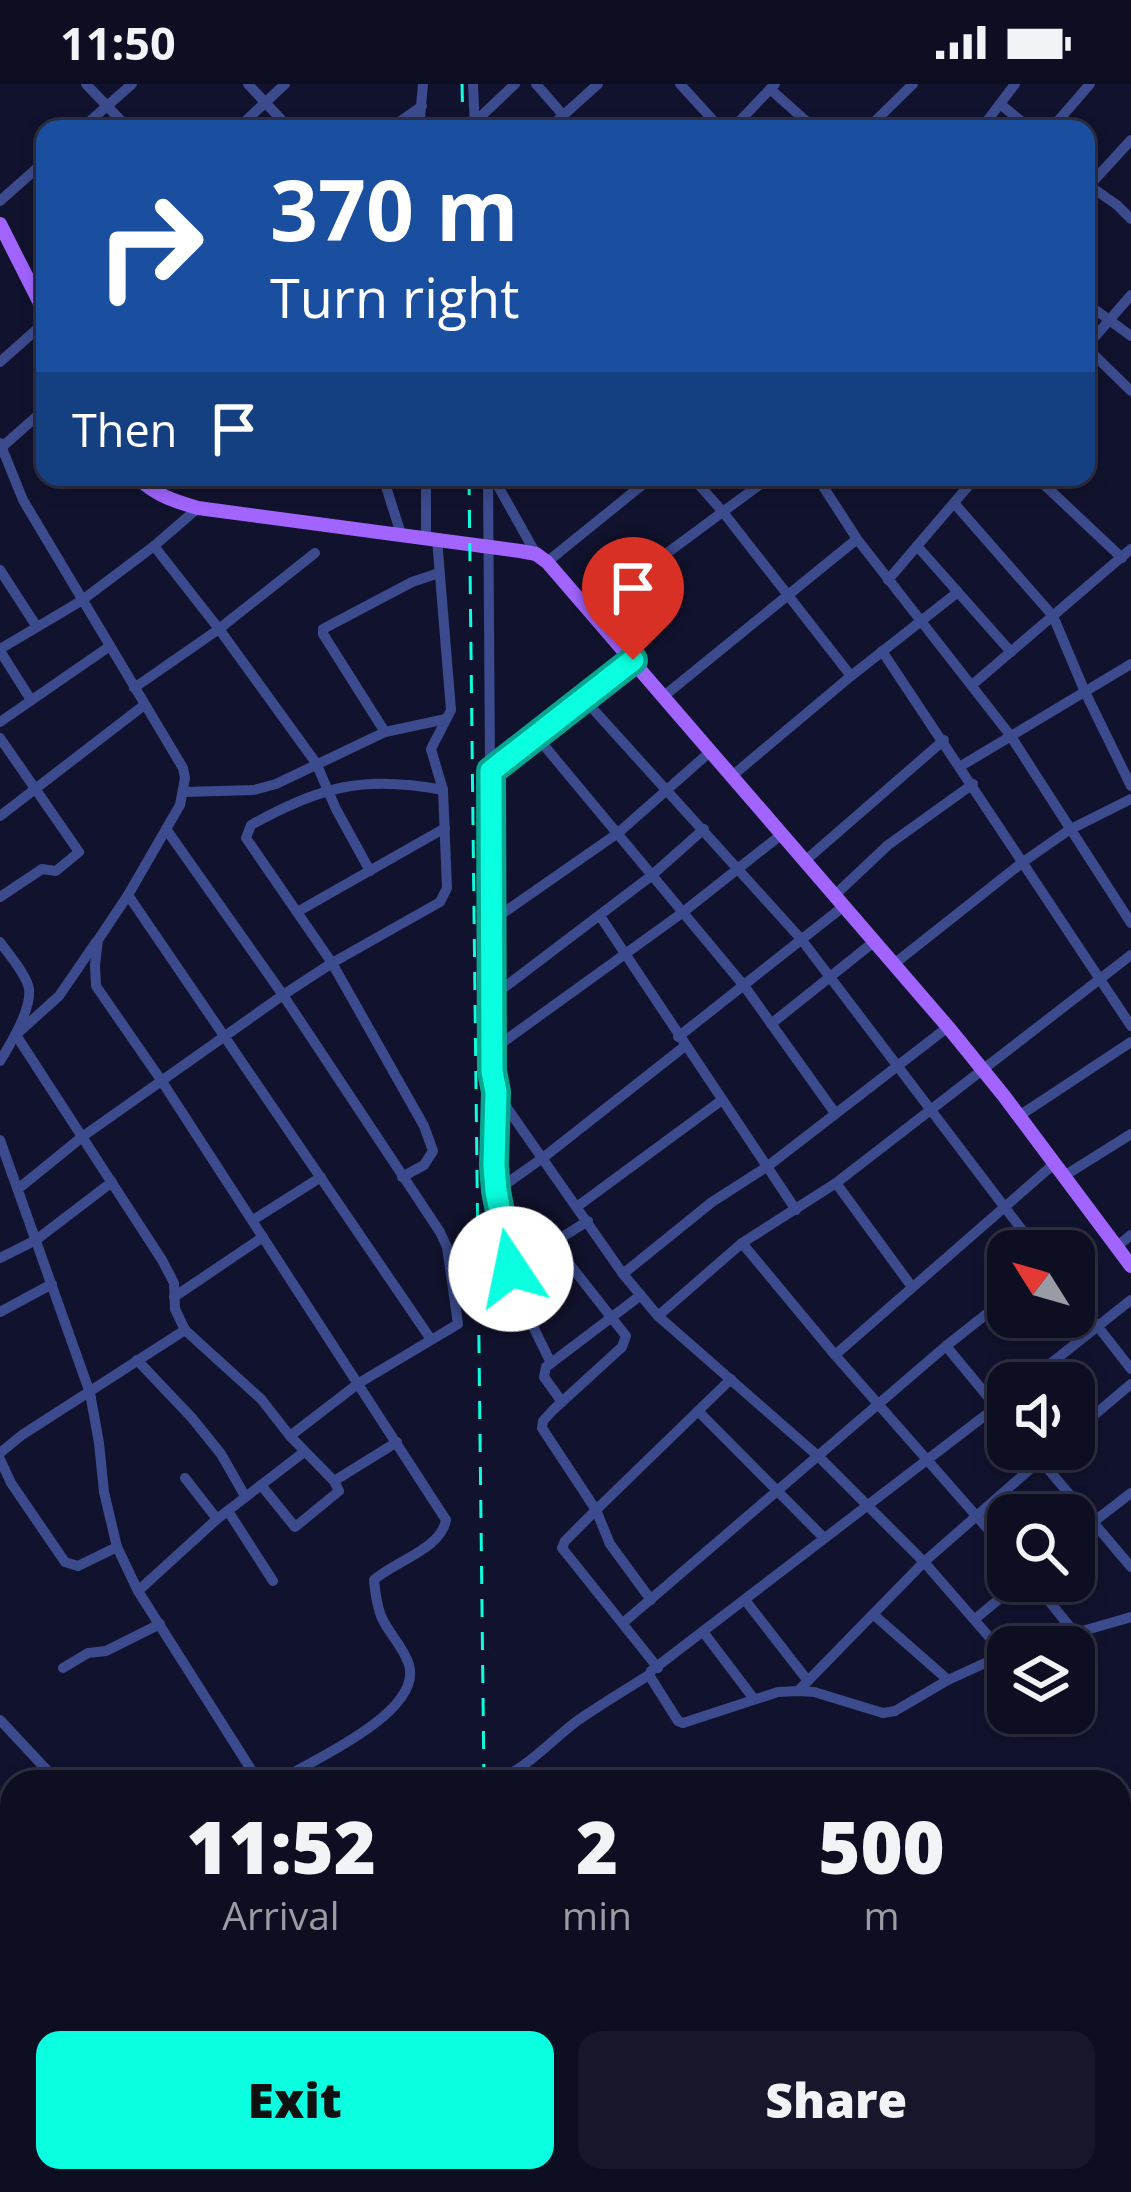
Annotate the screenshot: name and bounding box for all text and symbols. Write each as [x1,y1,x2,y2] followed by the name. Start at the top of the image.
[60,12,176,73] text: 11:50
[270,151,518,266] text: 370 m
[72,168,228,324] icon: right
[270,260,519,334] text: Turn right
[201,396,267,462] icon: arrive
[72,399,177,460] text: Then
[582,537,684,660] pin
[600,555,666,621] icon: arrive
[448,1206,574,1332] position arrow
[987,1230,1095,1338] north arrow
[987,1230,1095,1734] map controls
[987,1362,1095,1470] button: sound
[987,1494,1095,1602] button: search
[987,1626,1095,1734] button: layers
[186,1797,376,1895] text: 11:52
[576,1797,618,1895] text: 2
[818,1797,945,1895] text: 500
[222,1888,340,1941] text: Arrival
[562,1888,632,1941] text: min
[863,1888,900,1941] text: m
[36,2031,554,2169] button: Exit
[578,2031,1095,2169] button: Share

